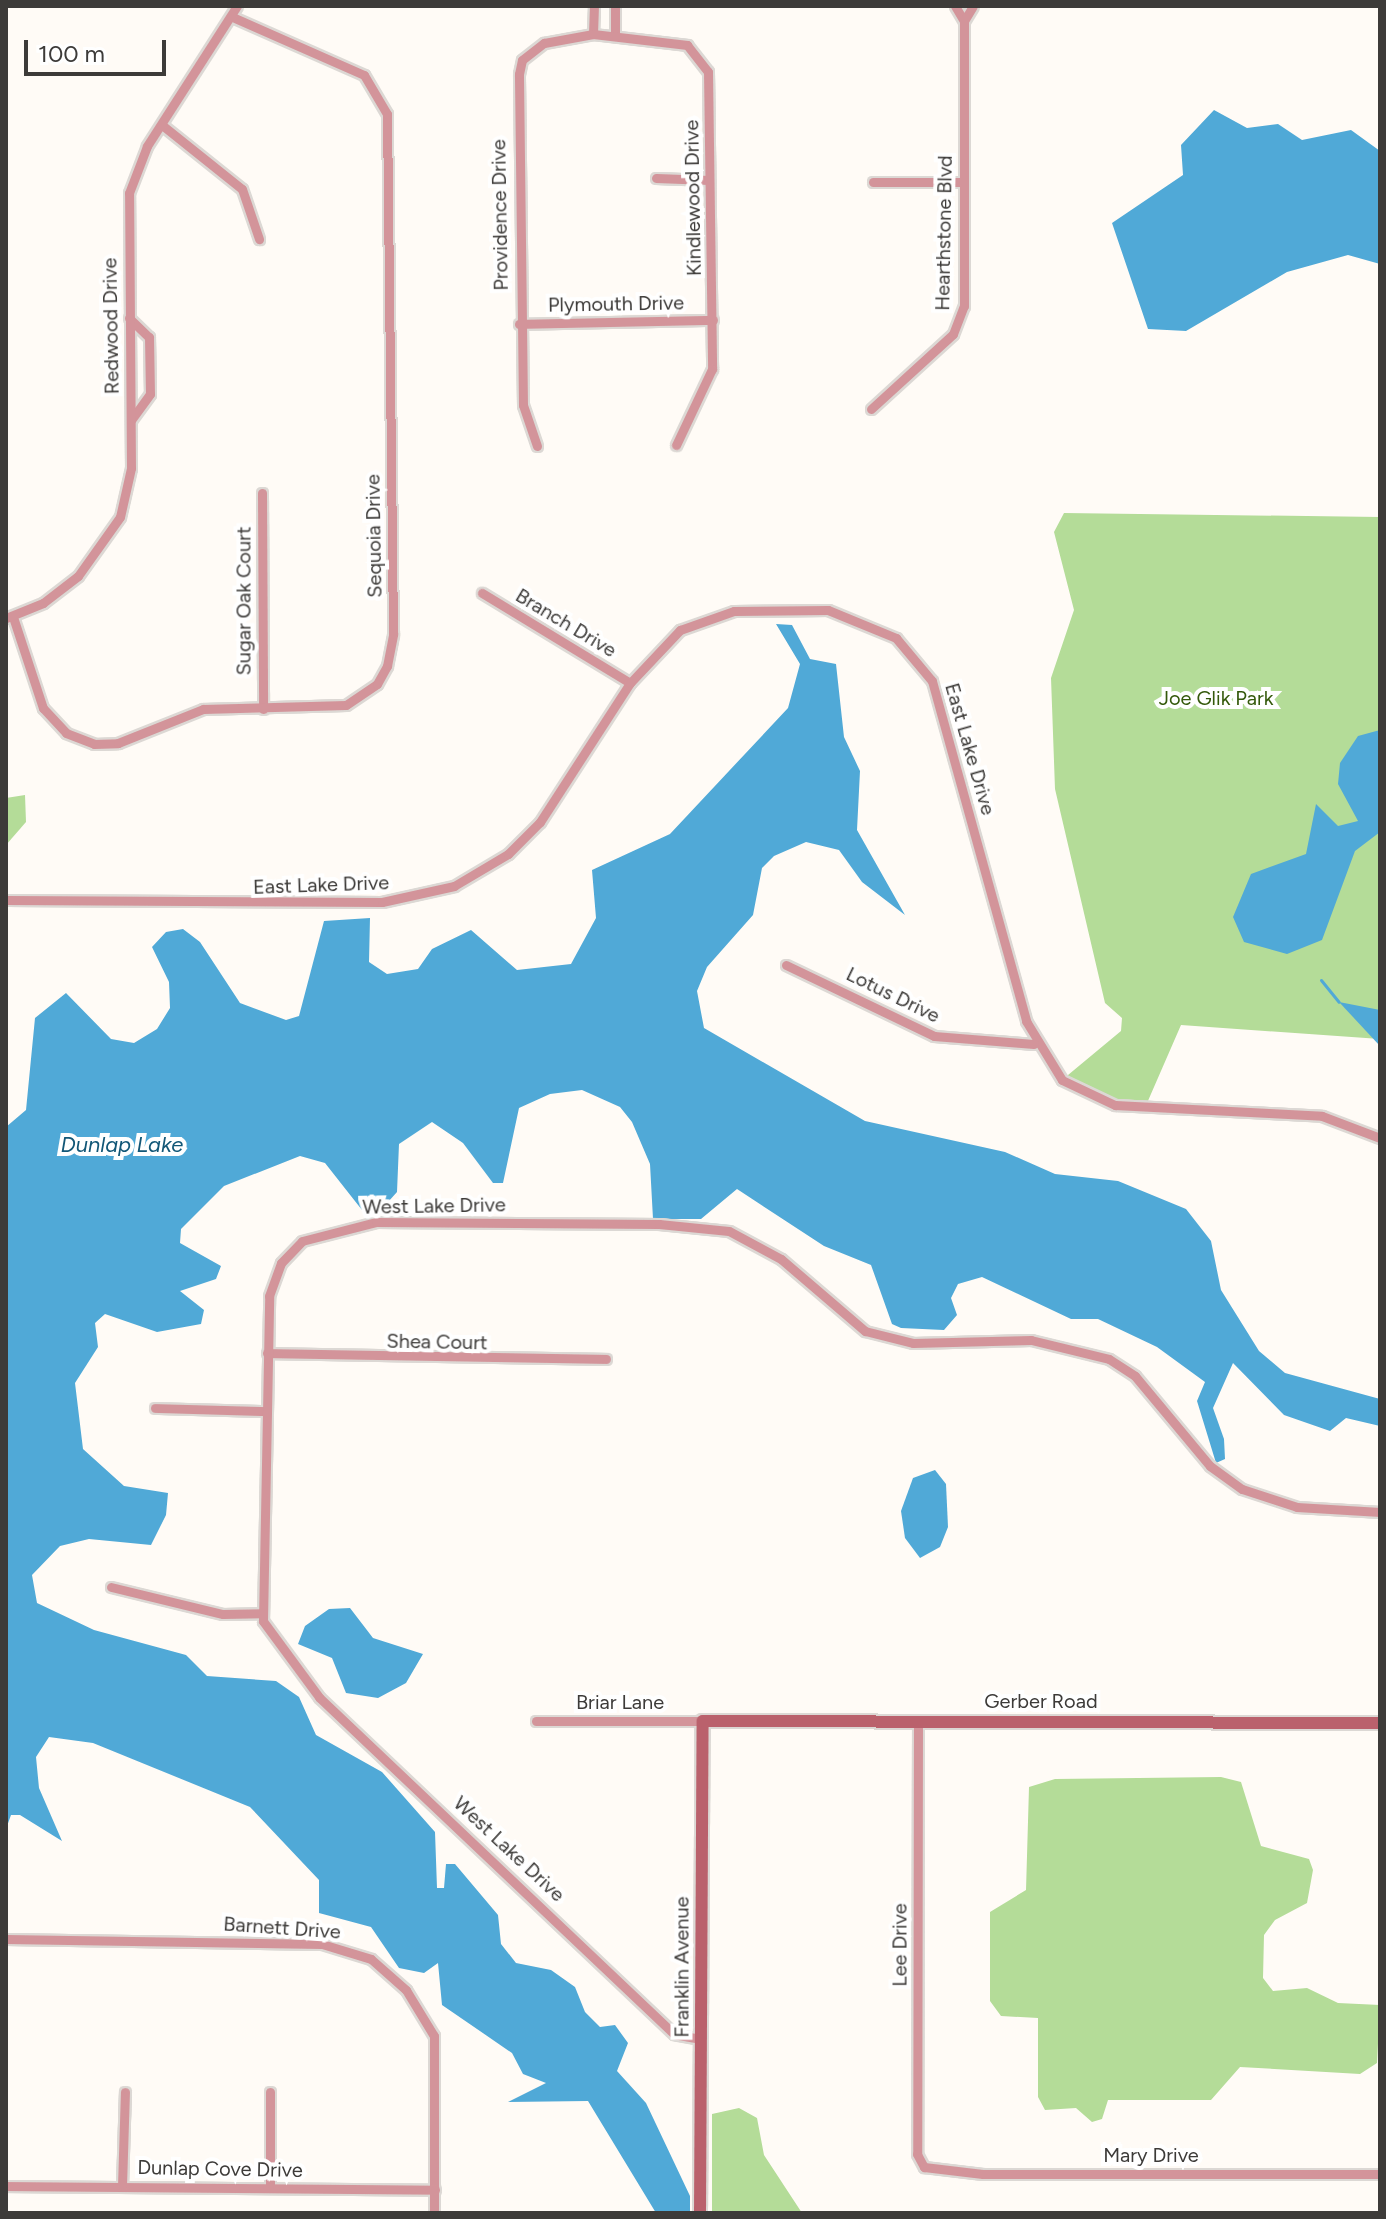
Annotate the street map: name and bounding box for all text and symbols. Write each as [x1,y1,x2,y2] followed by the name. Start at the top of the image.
[28,24,170,74] scale bar
[38,39,105,68] text: 100 m
[680,120,706,276] street label: Kindlewood Drive
[487,139,513,291] street label: Providence Drive
[931,155,957,311] street label: Hearthstone Blvd
[98,257,124,395] street label: Redwood Drive
[548,291,684,317] street label: Plymouth Drive
[361,474,387,598] street label: Sequoia Drive
[232,527,256,675] street label: Sugar Oak Court
[511,583,621,663] street label: Branch Drive
[940,680,1000,818] street label: East Lake Drive
[1159,686,1273,710] park label: Joe Glik Park
[253,871,389,899] street label: East Lake Drive
[842,962,944,1028] street label: Lotus Drive
[61,1132,183,1158] water label: Dunlap Lake
[362,1193,506,1219] street label: West Lake Drive
[386,1329,488,1355] street label: Shea Court
[984,1689,1098,1713] street label: Gerber Road
[576,1690,664,1714] street label: Briar Lane
[448,1791,570,1907] street label: West Lake Drive
[670,1896,694,2038] street label: Franklin Avenue
[888,1903,912,1987] street label: Lee Drive
[223,1912,341,1944] street label: Barnett Drive
[1103,2143,1199,2167] street label: Mary Drive
[137,2156,303,2182] street label: Dunlap Cove Drive

